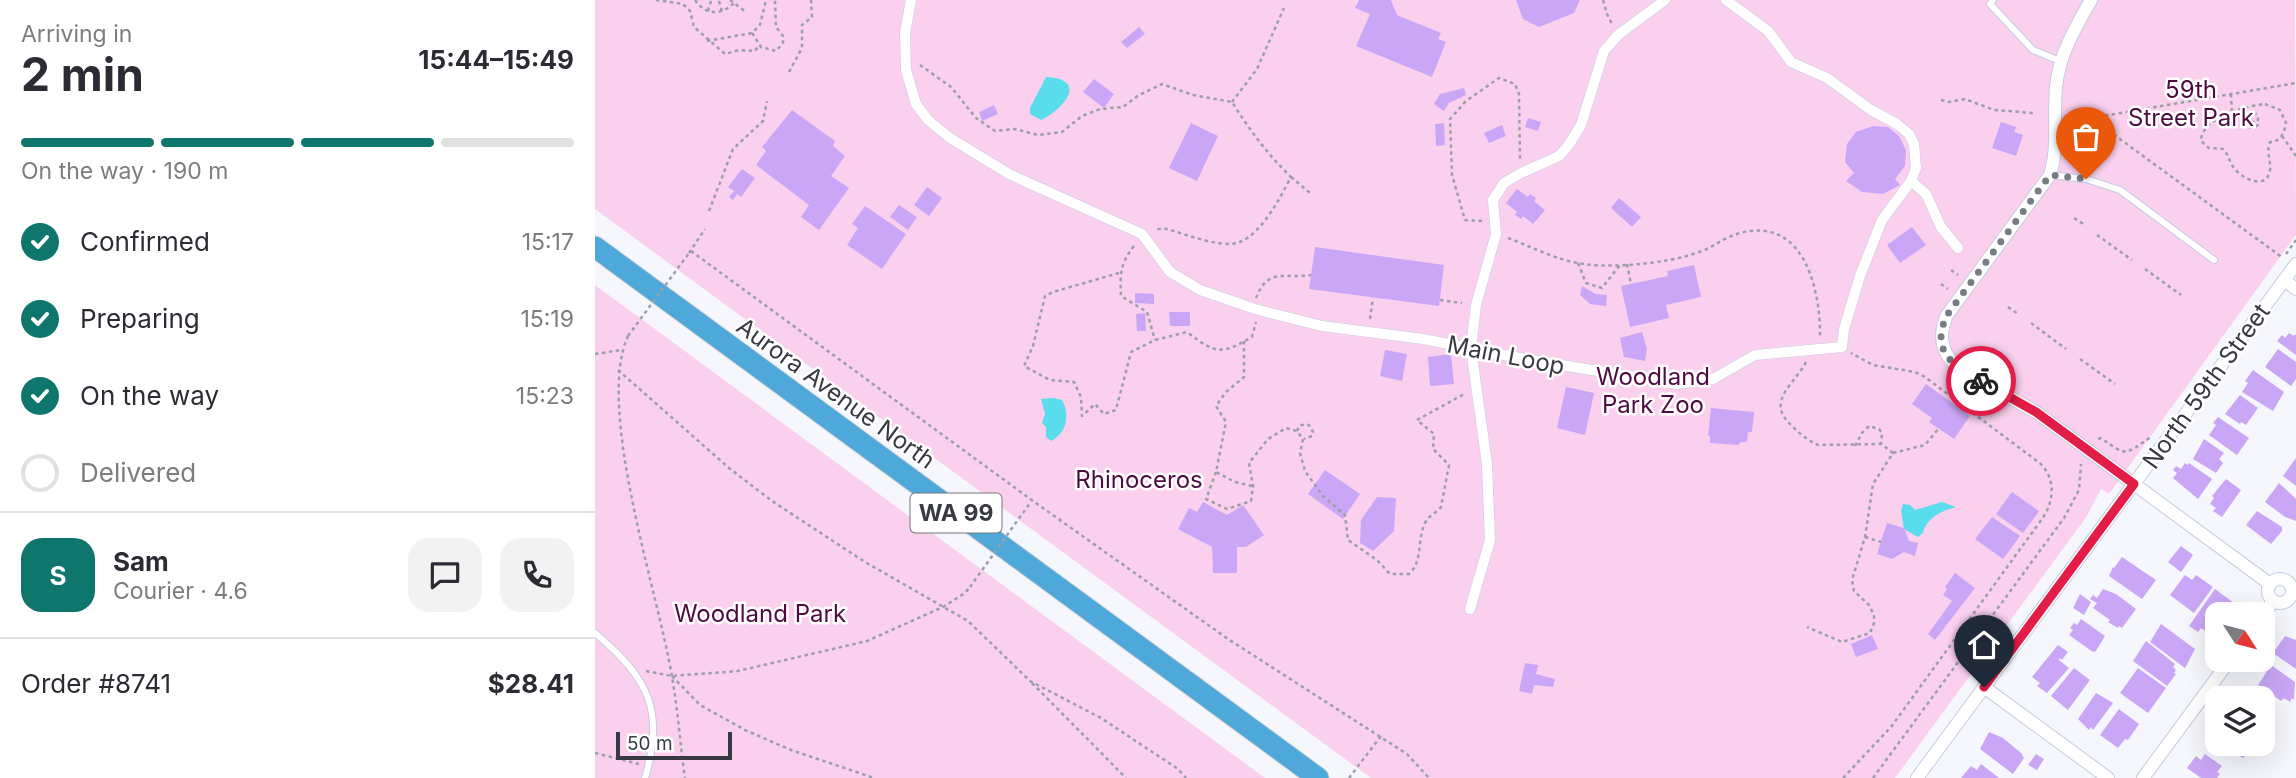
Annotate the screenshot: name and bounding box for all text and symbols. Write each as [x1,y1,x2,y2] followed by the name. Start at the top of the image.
[21,20,132,48] text: Arriving in
[418,44,574,75] text: 15:44–15:49
[21,46,144,102] text: 2 min
[2128,75,2254,132] park label: 59th Street Park
[2056,107,2116,179] pin
[2067,118,2105,156] icon: bag
[21,157,228,185] text: On the way · 190 m
[21,223,59,261] icon: check
[80,226,210,257] text: Confirmed
[522,228,574,256] text: 15:17
[2136,298,2276,474] street label: North 59th Street
[21,300,59,338] icon: check
[80,303,200,334] text: Preparing
[520,305,574,333] text: 15:19
[731,311,941,475] street label: Aurora Avenue North
[1445,329,1567,381] street label: Main Loop
[1946,346,2016,416] courier
[1596,362,1710,419] park label: Woodland Park Zoo
[1962,362,2000,400] icon: bike
[21,377,59,415] icon: check
[80,380,219,411] text: On the way
[516,382,574,410] text: 15:23
[80,457,196,488] text: Delivered
[1075,465,1203,494] park label: Rhinoceros
[911,494,1001,533] road number: WA 99
[408,538,482,612] button: chat
[500,538,574,612] button: phone
[113,546,169,577] text: Sam
[49,560,67,591] text: S
[113,577,248,605] text: Courier · 4.6
[674,599,846,628] park label: Woodland Park
[2205,602,2275,672] north arrow
[2205,602,2275,756] map controls
[1954,615,2014,687] pin
[1965,626,2003,664] icon: home
[21,668,171,699] text: Order #8741
[488,668,574,699] text: $28.41
[2205,686,2275,756] button: layers
[616,729,731,761] scale bar
[627,732,673,755] text: 50 m

